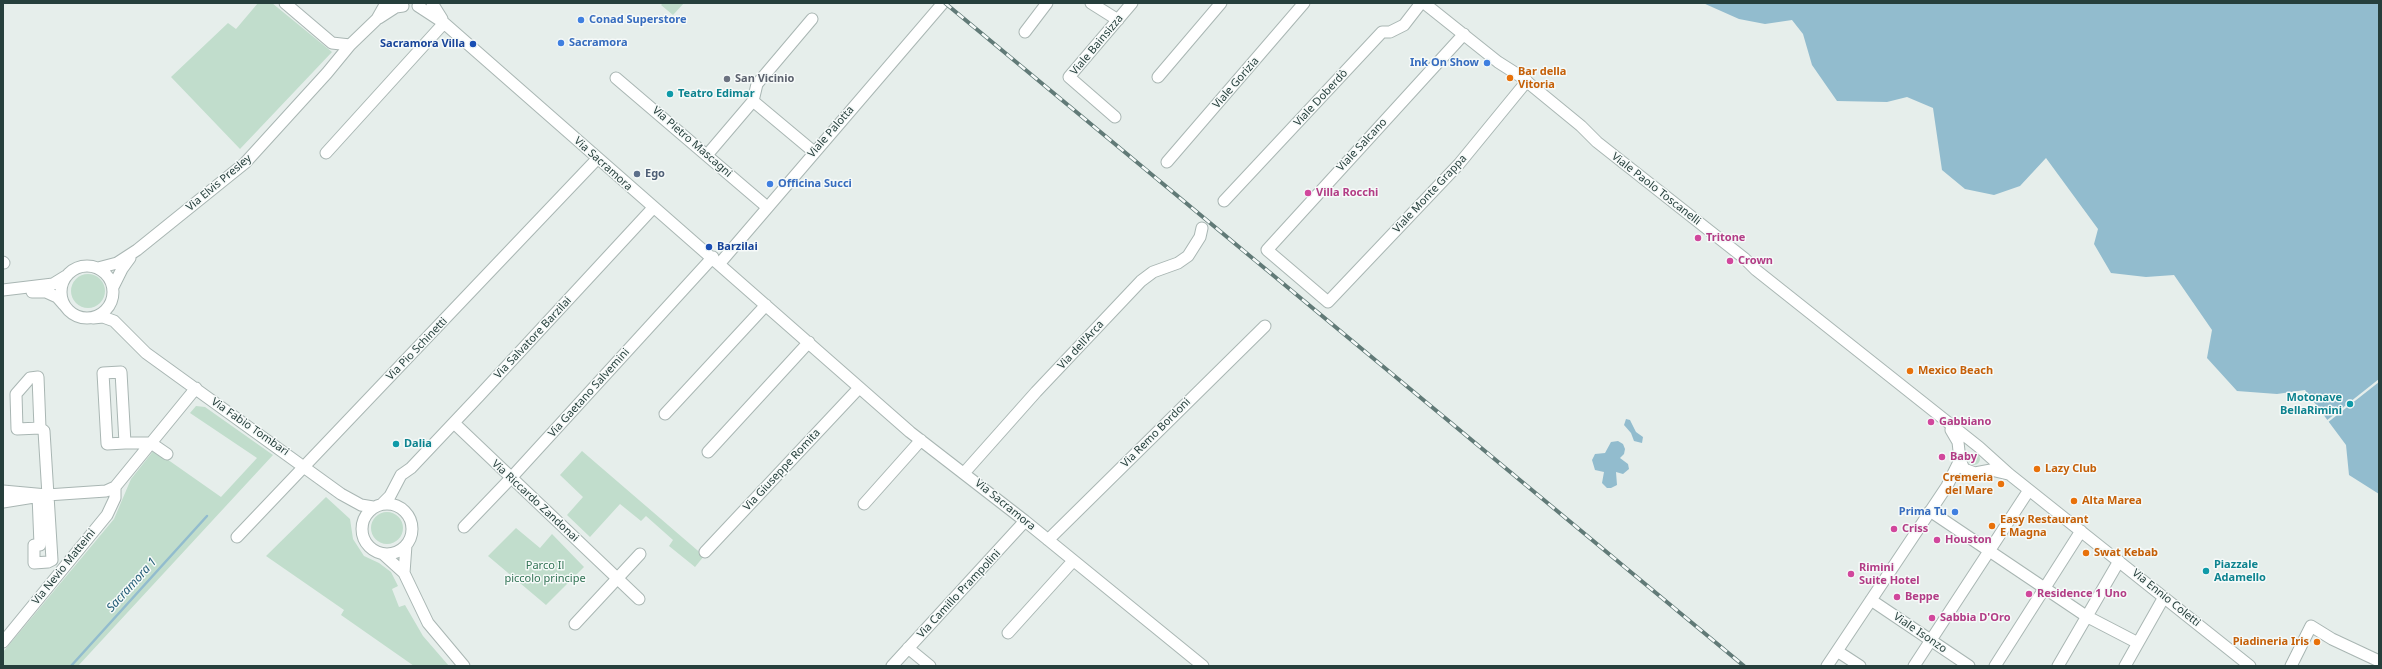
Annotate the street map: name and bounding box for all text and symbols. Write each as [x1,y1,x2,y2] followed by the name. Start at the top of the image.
[1068,12,1126,78] street label: Viale Bainsizza
[589,13,687,27] place label: Conad Superstore
[576,15,586,25] marker: Conad Superstore
[569,36,627,50] place label: Sacramora
[380,37,465,51] place label: Sacramora Villa
[556,38,566,48] marker: Sacramora
[468,39,478,49] marker: Sacramora Villa
[1210,55,1262,111] street label: Viale Gorizia
[1410,56,1479,70] place label: Ink On Show
[1482,58,1492,68] marker: Ink On Show
[1518,65,1566,91] place label: Bar della Vitoria
[1291,67,1351,129] street label: Viale Doberdò
[735,72,794,86] place label: San Vicinio
[1505,73,1515,83] marker: Bar della Vitoria
[722,74,732,84] marker: San Vicinio
[678,87,755,101] place label: Teatro Edimar
[665,89,675,99] marker: Teatro Edimar
[649,104,735,180] street label: Via Pietro Mascagni
[805,104,857,160] street label: Viale Palotta
[1334,116,1390,174] street label: Viale Salcano
[571,134,635,194] street label: Via Sacramora
[1609,150,1703,228] street label: Viale Paolo Toscanelli
[184,152,254,214] street label: Via Elvis Presley
[1390,152,1470,236] street label: Viale Monte Grappa
[645,167,665,181] place label: Ego
[632,169,642,179] marker: Ego
[778,177,852,191] place label: Officina Succi
[765,179,775,189] marker: Officina Succi
[1316,186,1378,200] place label: Villa Rocchi
[1303,188,1313,198] marker: Villa Rocchi
[1706,231,1745,245] place label: Tritone
[1693,233,1703,243] marker: Tritone
[717,240,758,254] place label: Barzilai
[704,242,714,252] marker: Barzilai
[1738,254,1773,268] place label: Crown
[1725,256,1735,266] marker: Crown
[492,294,574,382] street label: Via Salvatore Barzilai
[384,315,450,383] street label: Via Pio Schinetti
[1055,318,1107,372] street label: Via dell'Arca
[546,346,632,440] street label: Via Gaetano Salvemini
[1918,364,1993,378] place label: Mexico Beach
[1905,366,1915,376] marker: Mexico Beach
[2280,391,2342,417] place label: Motonave BellaRimini
[209,395,291,459] street label: Via Fabio Tombari
[1119,396,1193,470] street label: Via Remo Bordoni
[2345,399,2355,409] marker: Motonave BellaRimini
[1939,415,1991,429] place label: Gabbiano
[1926,417,1936,427] marker: Gabbiano
[741,426,823,514] street label: Via Giuseppe Romita
[404,437,432,451] place label: Dalia
[391,439,401,449] marker: Dalia
[1950,450,1977,464] place label: Baby
[1937,452,1947,462] marker: Baby
[489,457,581,545] street label: Via Riccardo Zandonai
[2045,462,2097,476] place label: Lazy Club
[2032,464,2042,474] marker: Lazy Club
[1943,471,1993,497] place label: Cremeria del Mare
[972,477,1038,533] street label: Via Sacramora
[1996,479,2006,489] marker: Cremeria del Mare
[2082,494,2142,508] place label: Alta Marea
[2069,496,2079,506] marker: Alta Marea
[1899,505,1947,519] place label: Prima Tu
[1950,507,1960,517] marker: Prima Tu
[2000,513,2088,539] place label: Easy Restaurant E Magna
[1987,521,1997,531] marker: Easy Restaurant E Magna
[1902,522,1928,536] place label: Criss
[1889,524,1899,534] marker: Criss
[29,527,99,607] street label: Via Nevio Matteini
[1945,533,1992,547] place label: Houston
[1932,535,1942,545] marker: Houston
[2094,546,2158,560] place label: Swat Kebab
[915,547,1003,641] street label: Via Camillo Prampolini
[2081,548,2091,558] marker: Swat Kebab
[104,555,160,615] water label: Sacramora 1
[2214,558,2266,584] place label: Piazzale Adamello
[504,559,586,585] park label: Parco Il piccolo principe
[1859,561,1920,587] place label: Rimini Suite Hotel
[2129,566,2203,630] street label: Via Ennio Coletti
[2201,566,2211,576] marker: Piazzale Adamello
[1846,569,1856,579] marker: Rimini Suite Hotel
[2037,587,2127,601] place label: Residence 1 Uno
[2024,589,2034,599] marker: Residence 1 Uno
[1905,590,1939,604] place label: Beppe
[1892,592,1902,602] marker: Beppe
[1891,610,1949,656] street label: Viale Isonzo
[1940,611,2011,625] place label: Sabbia D'Oro
[1927,613,1937,623] marker: Sabbia D'Oro
[2233,635,2309,649] place label: Piadineria Iris
[2312,637,2322,647] marker: Piadineria Iris

